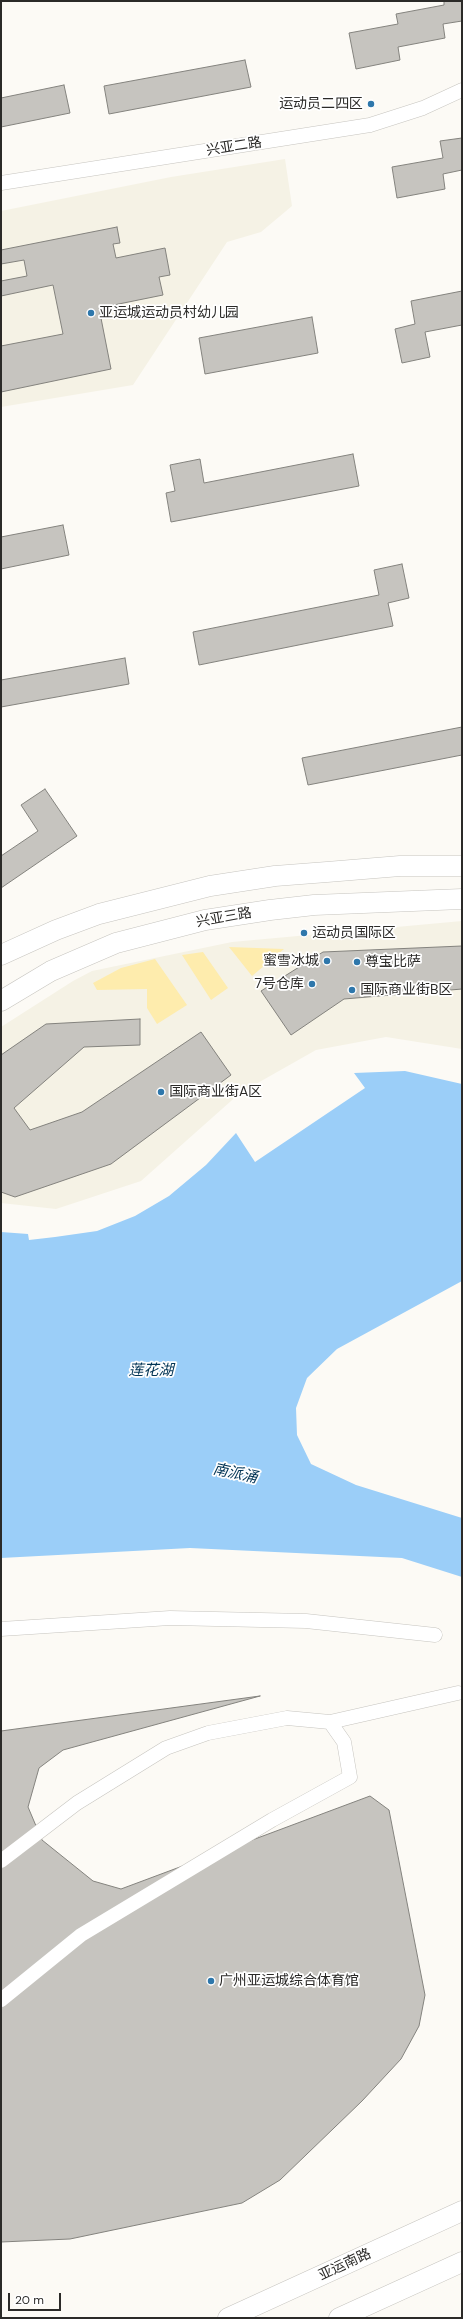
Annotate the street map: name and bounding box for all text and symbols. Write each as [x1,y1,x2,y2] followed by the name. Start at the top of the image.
[279,96,363,112] place label: 运动员二四区
[366,99,376,109] marker: 运动员二四区
[205,134,263,160] street label: 兴亚二路
[99,305,239,321] place label: 亚运城运动员村幼儿园
[86,308,96,318] marker: 亚运城运动员村幼儿园
[195,905,253,931] street label: 兴亚三路
[312,925,396,941] place label: 运动员国际区
[299,928,309,938] marker: 运动员国际区
[263,953,319,969] place label: 蜜雪冰城
[365,954,421,970] place label: 尊宝比萨
[322,956,332,966] marker: 蜜雪冰城
[352,957,362,967] marker: 尊宝比萨
[255,976,304,992] place label: 7号仓库
[307,979,317,989] marker: 7号仓库
[360,982,452,998] place label: 国际商业街B区
[347,985,357,995] marker: 国际商业街B区
[169,1084,262,1100] place label: 国际商业街A区
[156,1087,166,1097] marker: 国际商业街A区
[129,1362,173,1380] water label: 莲花湖
[211,1461,259,1487] water label: 南派涌
[219,1973,359,1989] place label: 广州亚运城综合体育馆
[206,1976,216,1986] marker: 广州亚运城综合体育馆
[316,2246,374,2284] street label: 亚运南路
[10,2285,63,2311] scale bar
[15,2292,44,2308] text: 20 m

